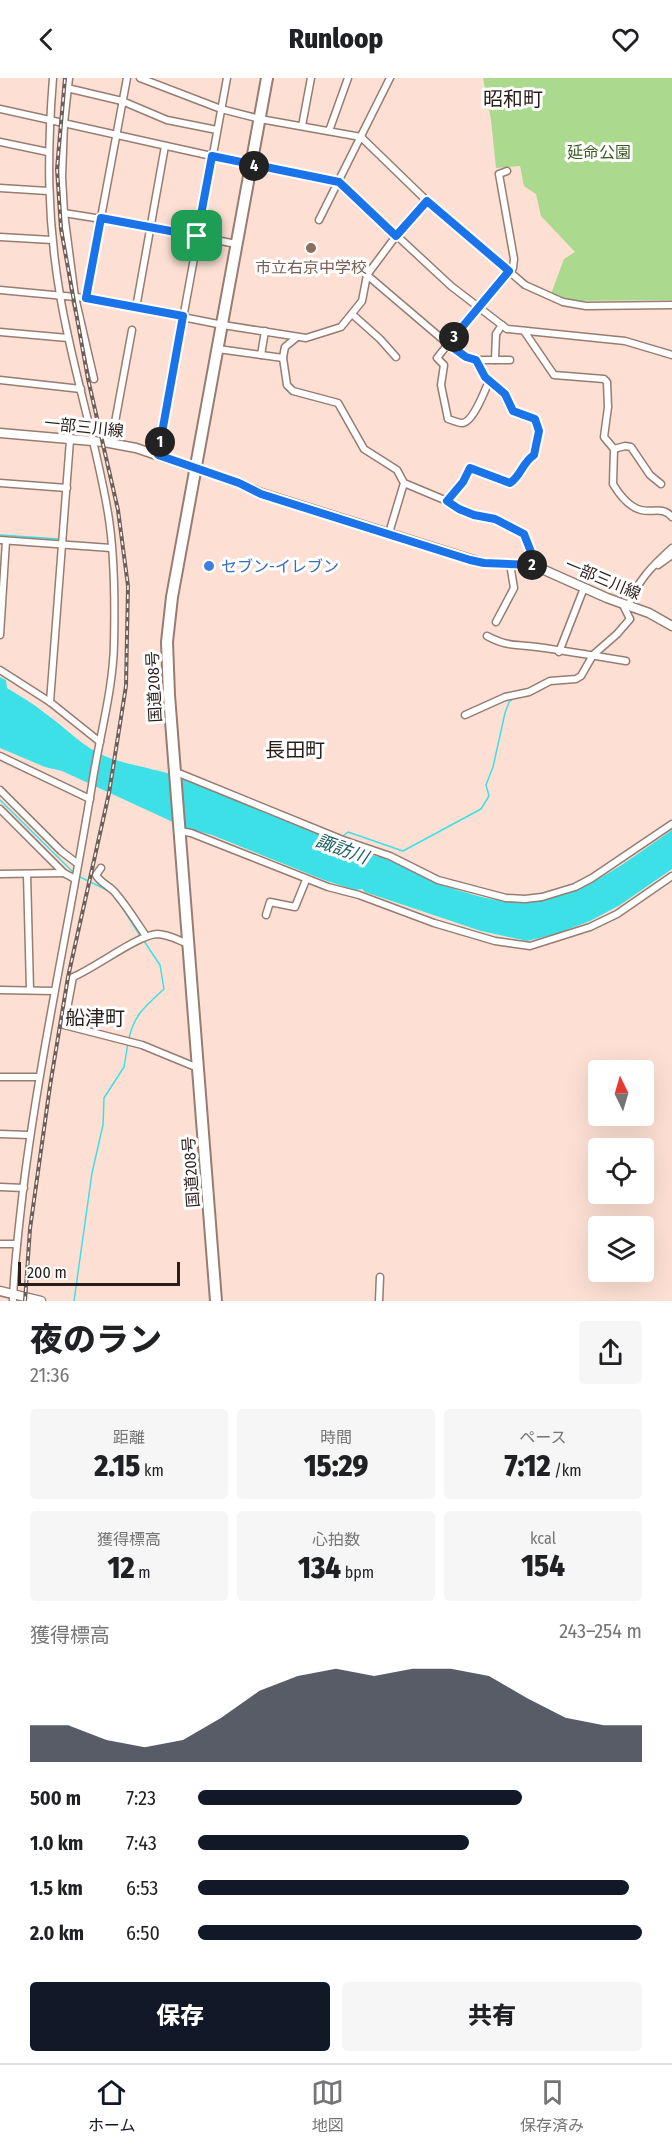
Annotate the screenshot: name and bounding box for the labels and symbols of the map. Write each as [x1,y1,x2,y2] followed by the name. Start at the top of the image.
[483,87,543,111] district label: 昭和町
[567,143,631,162] park label: 延命公園
[239,151,269,181] pin: 4
[171,210,222,261] pin
[304,241,318,255] marker: 市立右京中学校
[255,258,367,277] place label: 市立右京中学校
[439,322,469,352] pin: 3
[43,413,125,441] street label: 一部三川線
[145,427,175,457] pin: 1
[517,550,547,580] pin: 2
[562,555,644,603] street label: 一部三川線
[221,557,339,576] place label: セブン-イレブン
[202,559,216,573] marker: セブン-イレブン
[143,651,165,723] street label: 国道208号
[265,738,325,762] district label: 長田町
[313,829,373,869] water label: 諏訪川
[65,1006,125,1030] district label: 船津町
[588,1060,654,1126] north arrow
[179,1136,203,1208] street label: 国道208号
[18,1259,180,1286] scale bar

